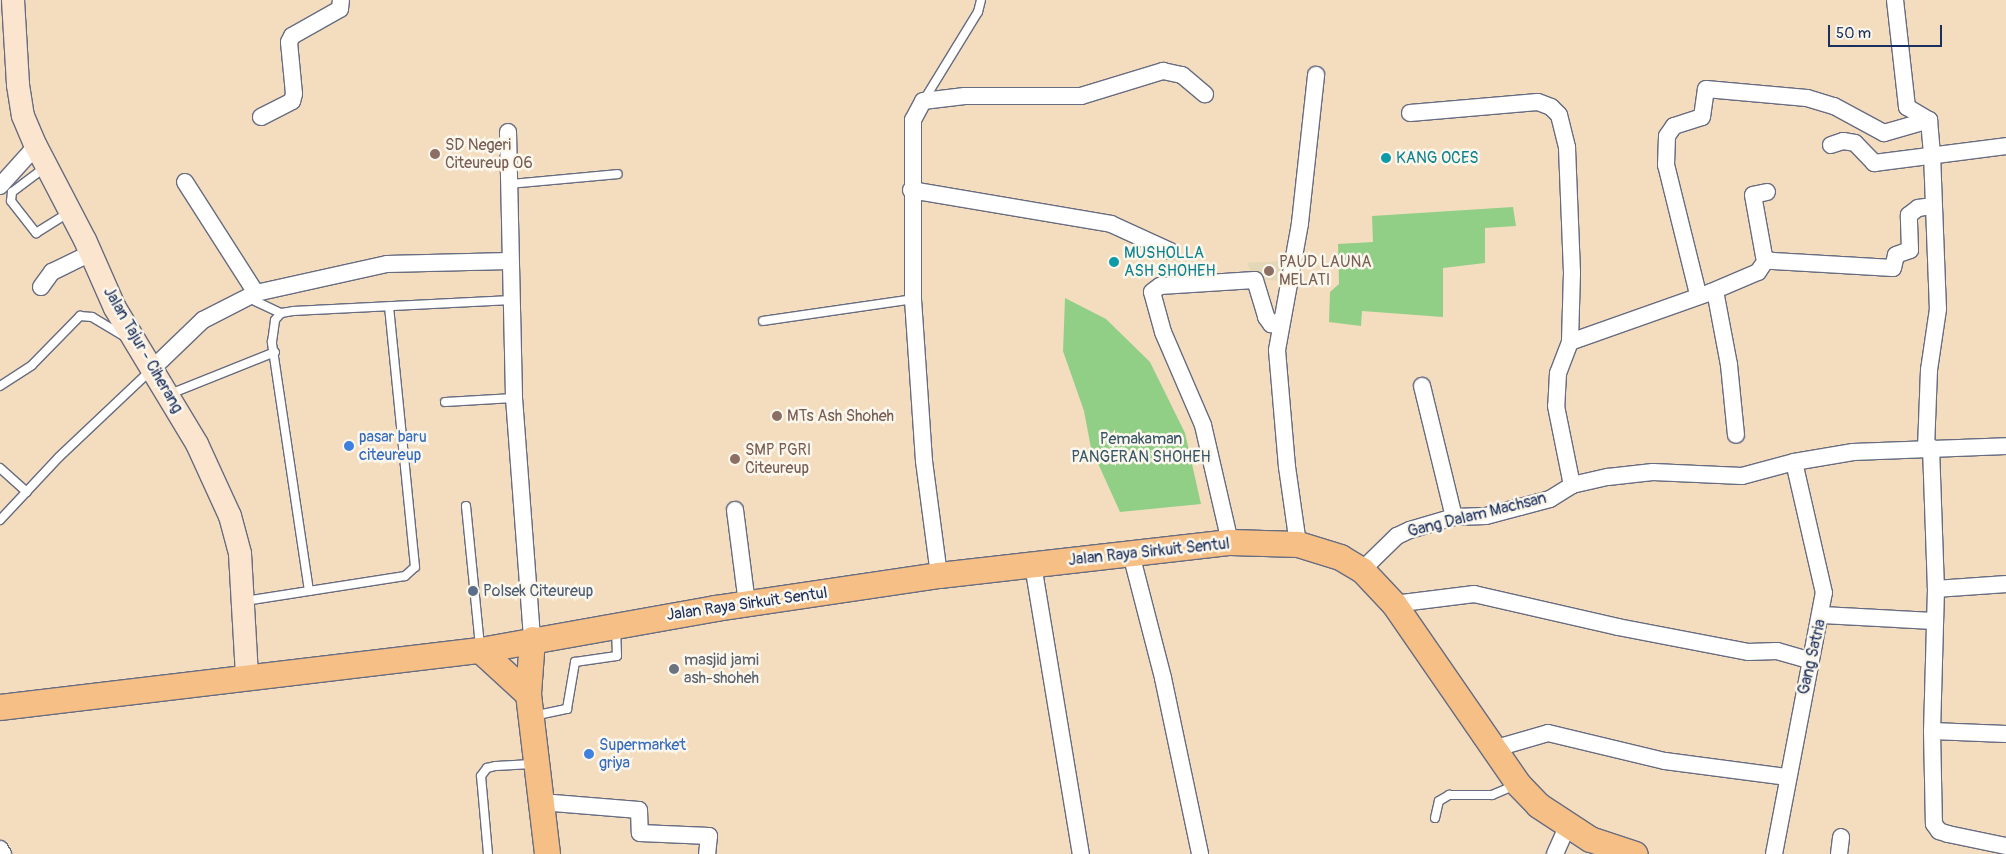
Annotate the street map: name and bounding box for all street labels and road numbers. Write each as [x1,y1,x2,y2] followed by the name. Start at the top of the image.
[99,283,187,417] street label: Jalan Tajur - Ciherang
[1406,488,1548,542] street label: Gang Dalam Machsan
[1067,534,1231,570] street label: Jalan Raya Sirkuit Sentul
[665,583,829,625] street label: Jalan Raya Sirkuit Sentul
[1794,617,1830,697] street label: Gang Satria

